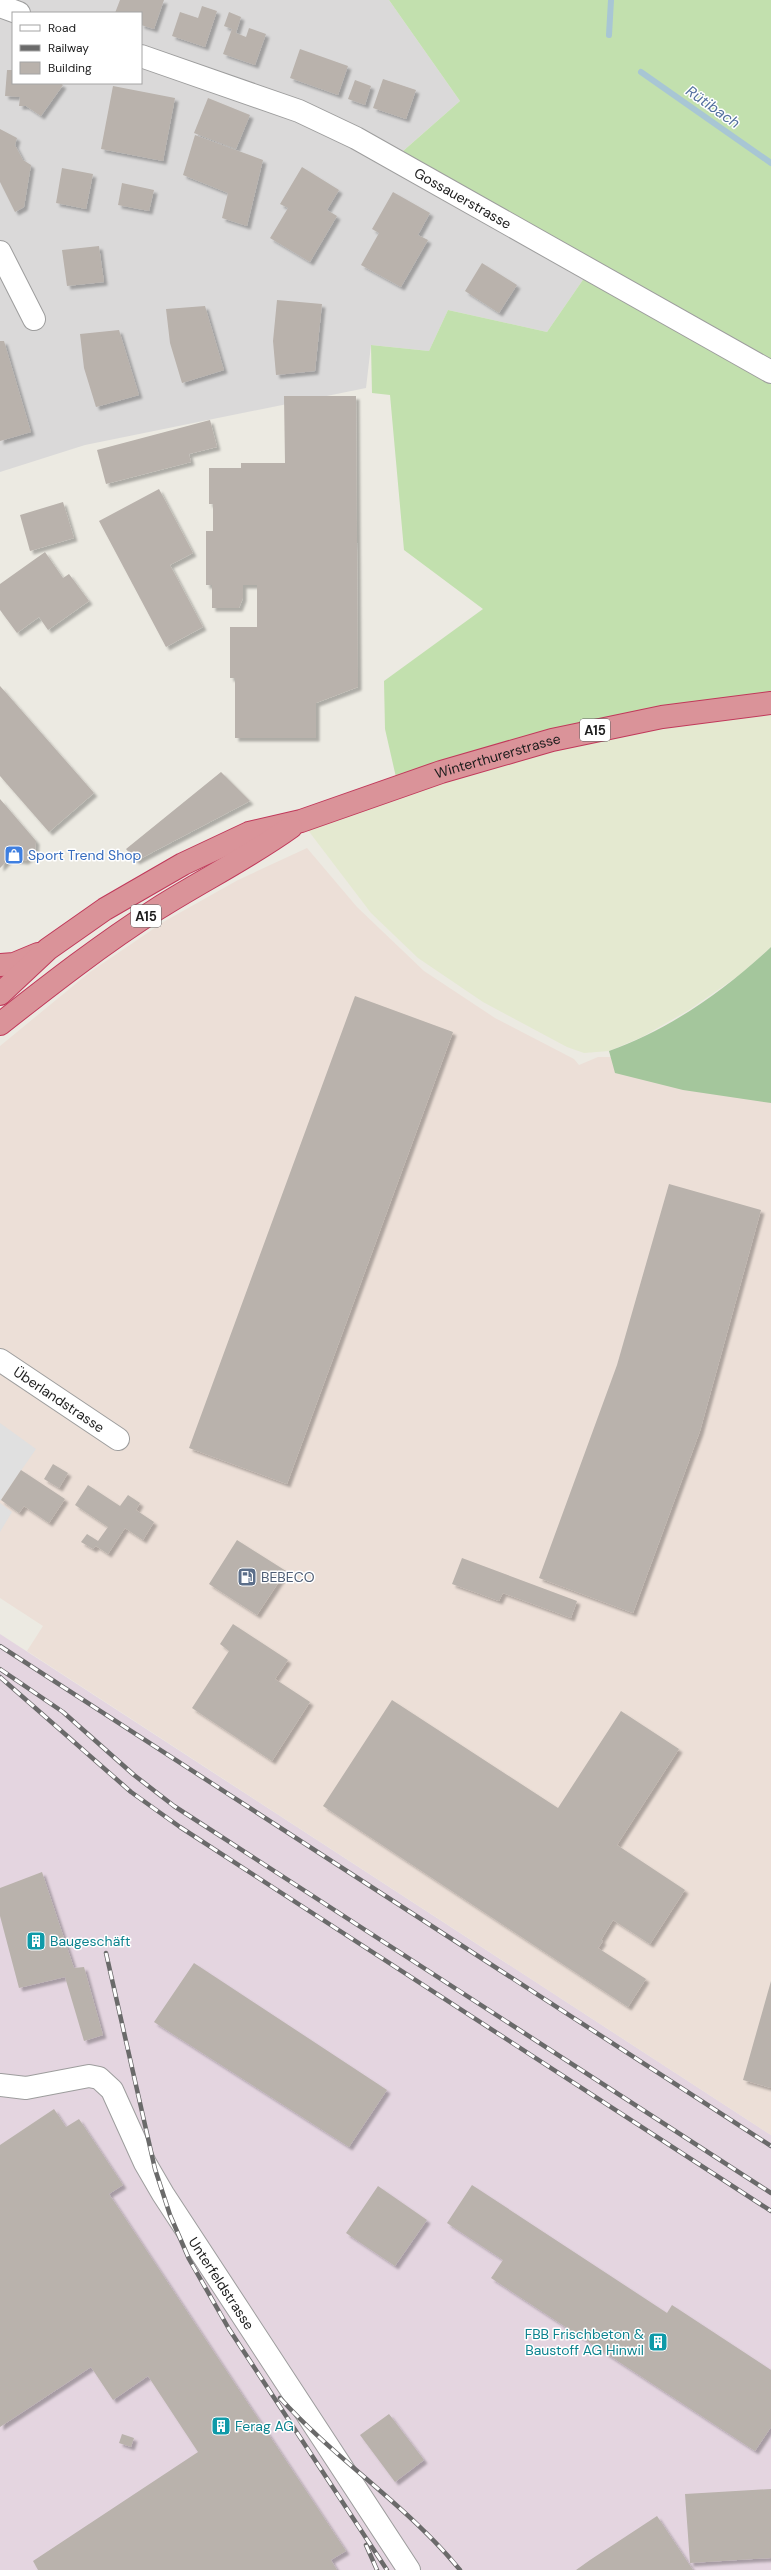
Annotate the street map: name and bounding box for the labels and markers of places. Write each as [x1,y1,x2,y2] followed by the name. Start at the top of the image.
[3,844,25,866] shop icon: Sport Trend Shop
[28,846,142,864] place label: Sport Trend Shop
[236,1566,258,1588] fuel station icon: BEBECO
[261,1568,315,1586] place label: BEBECO
[25,1930,47,1952] building icon: Baugeschäft
[50,1932,131,1950] place label: Baugeschäft
[525,2325,644,2359] place label: FBB Frischbeton & Baustoff AG Hinwil
[647,2331,669,2353] building icon: FBB Frischbeton & Baustoff AG Hinwil
[210,2415,232,2437] building icon: Ferag AG
[235,2417,294,2435] place label: Ferag AG

